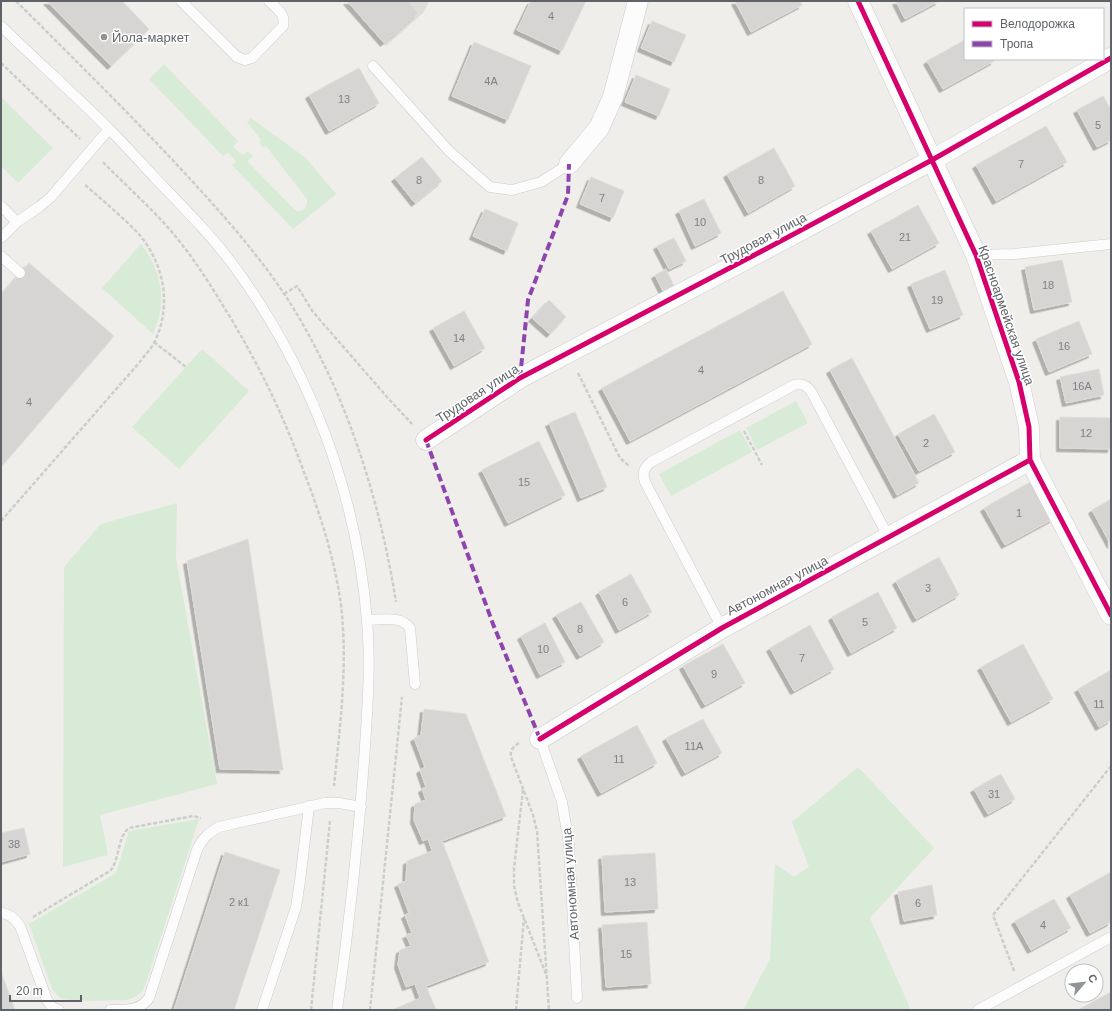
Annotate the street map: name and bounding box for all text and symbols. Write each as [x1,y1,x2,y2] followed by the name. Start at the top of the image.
[964,8,1104,60] legend
[548,10,554,22] house number: 4
[1000,17,1075,31] text: Велодорожка
[112,30,189,45] place label: Йола-маркет
[99,32,109,42] marker: Йола-маркет
[1000,37,1034,51] text: Тропа
[484,75,498,87] house number: 4А
[338,93,350,105] house number: 13
[1095,119,1101,131] house number: 5
[1018,158,1024,170] house number: 7
[416,174,422,186] house number: 8
[758,174,764,186] house number: 8
[599,192,605,204] house number: 7
[718,209,810,267] street label: Трудовая улица
[694,216,706,228] house number: 10
[899,231,911,243] house number: 21
[976,243,1038,388] street label: Красноармейская улица
[1042,279,1054,291] house number: 18
[931,294,943,306] house number: 19
[453,332,465,344] house number: 14
[1058,340,1070,352] house number: 16
[433,361,522,426] street label: Трудовая улица
[698,364,704,376] house number: 4
[1072,380,1092,392] house number: 16А
[26,396,32,408] house number: 4
[1080,427,1092,439] house number: 12
[923,437,929,449] house number: 2
[518,476,530,488] house number: 15
[1016,507,1022,519] house number: 1
[724,552,831,618] street label: Автономная улица
[925,582,931,594] house number: 3
[622,596,628,608] house number: 6
[862,616,868,628] house number: 5
[577,623,583,635] house number: 8
[537,643,549,655] house number: 10
[799,652,805,664] house number: 7
[711,668,717,680] house number: 9
[1093,698,1105,710] house number: 11
[685,740,704,752] house number: 11А
[613,753,625,765] house number: 11
[988,788,1000,800] house number: 31
[559,827,582,941] street label: Автономная улица
[8,838,20,850] house number: 38
[624,876,636,888] house number: 13
[229,896,249,908] house number: 2 к1
[915,897,921,909] house number: 6
[1040,919,1046,931] house number: 4
[620,948,632,960] house number: 15
[1064,963,1104,1003] north arrow
[1086,972,1100,985] text: С
[10,977,81,1003] scale bar
[16,984,43,998] text: 20 m

